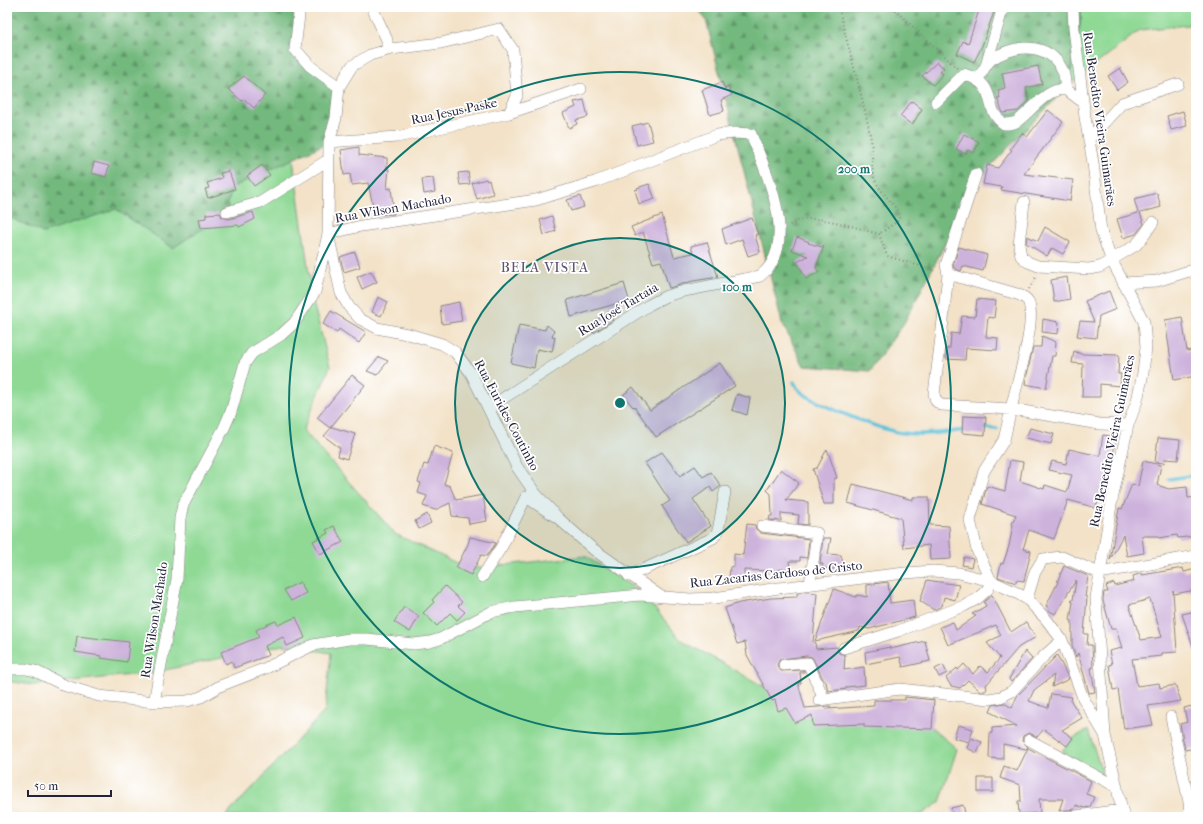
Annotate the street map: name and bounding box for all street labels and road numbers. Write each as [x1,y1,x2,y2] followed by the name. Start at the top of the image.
[1080,31,1120,207] street label: Rua Benedito Vieira Guimarães
[410,94,499,127] street label: Rua Jesus Paske
[334,190,453,226] street label: Rua Wilson Machado
[575,279,661,339] street label: Rua José Tartaia
[1086,353,1138,529] street label: Rua Benedito Vieira Guimarães
[471,357,543,473] street label: Rua Eurides Coutinho
[689,557,863,591] street label: Rua Zacarias Cardoso de Cristo
[137,560,171,679] street label: Rua Wilson Machado

